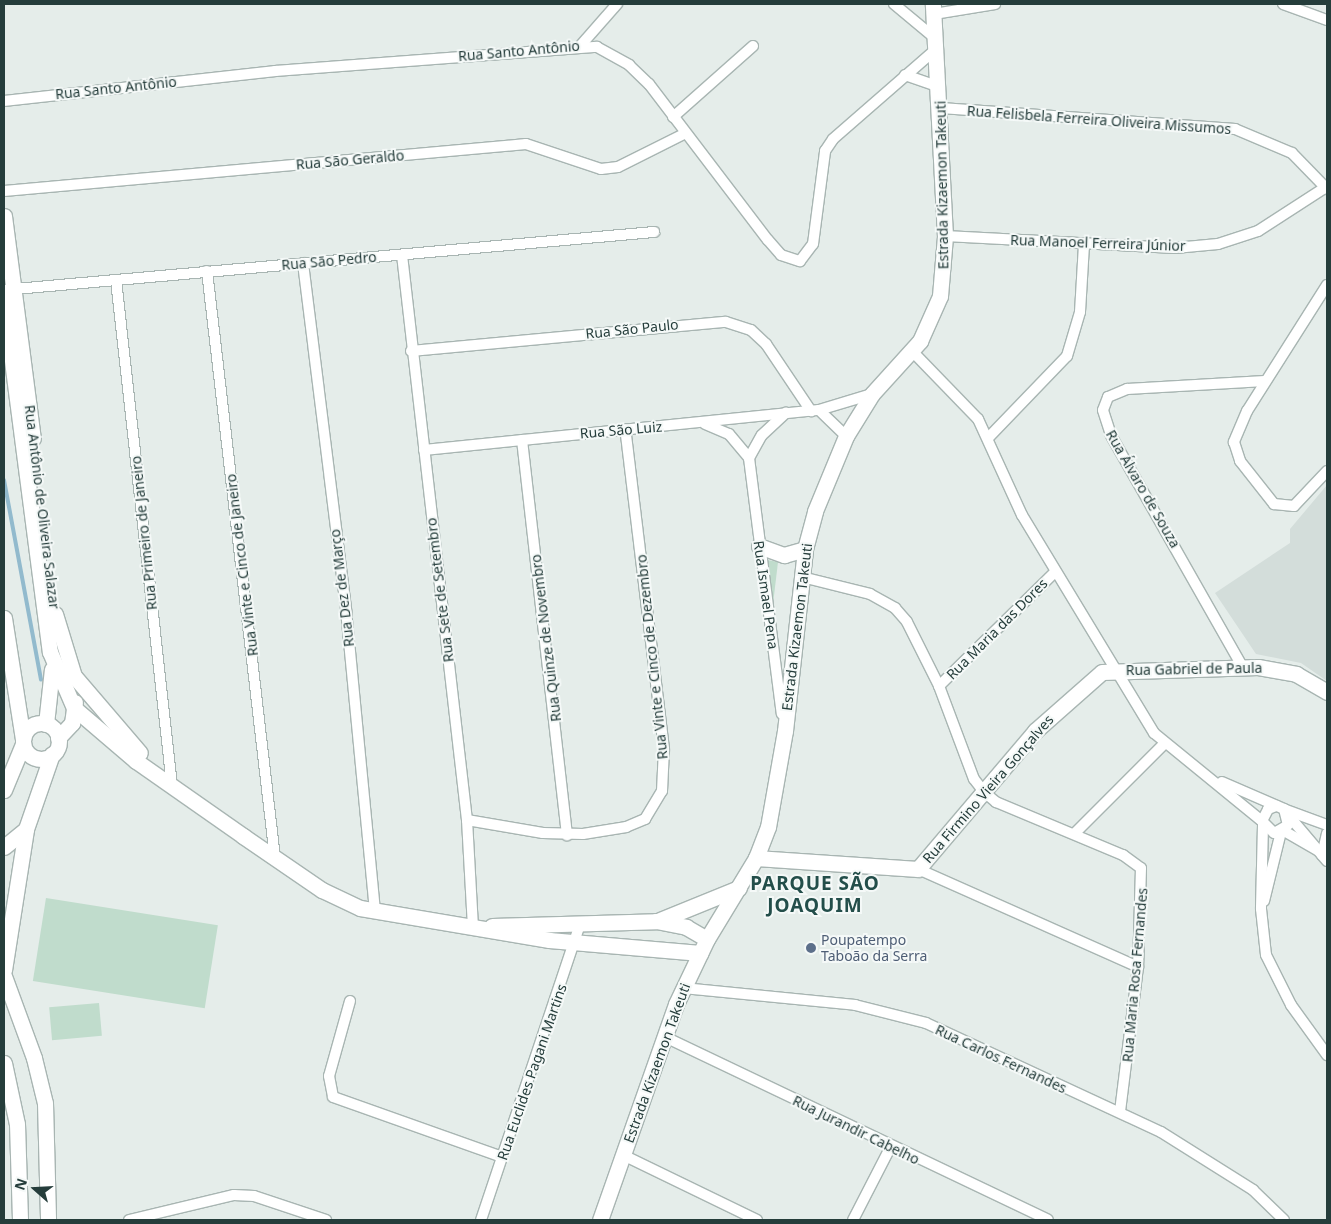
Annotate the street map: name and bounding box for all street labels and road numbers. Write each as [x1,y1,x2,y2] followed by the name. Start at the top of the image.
[457,37,581,65] street label: Rua Santo Antônio
[54,73,178,103] street label: Rua Santo Antônio
[932,101,952,269] street label: Estrada Kizaemon Takeuti
[966,102,1232,138] street label: Rua Felisbela Ferreira Oliveira Missumos
[295,147,405,173] street label: Rua São Geraldo
[1010,232,1186,254] street label: Rua Manoel Ferreira Júnior
[281,248,377,274] street label: Rua São Pedro
[585,316,679,342] street label: Rua São Paulo
[21,404,63,610] street label: Rua Antônio de Oliveira Salazar
[579,418,663,442] street label: Rua São Luiz
[1102,427,1184,551] street label: Rua Álvaro de Souza
[128,455,160,611] street label: Rua Primeiro de Janeiro
[222,473,262,657] street label: Rua Vinte e Cinco de Janeiro
[423,517,457,663] street label: Rua Sete de Setembro
[326,528,358,648] street label: Rua Dez de Março
[750,540,782,650] street label: Rua Ismael Pena
[778,542,816,712] street label: Estrada Kizaemon Takeuti
[527,553,565,723] street label: Rua Quinze de Novembro
[633,554,671,760] street label: Rua Vinte e Cinco de Dezembro
[943,575,1051,683] street label: Rua Maria das Dores
[1126,659,1262,679] street label: Rua Gabriel de Paula
[919,712,1057,866] street label: Rua Firmino Vieira Gonçalves
[1119,887,1151,1063] street label: Rua Maria Rosa Fernandes
[620,981,694,1145] street label: Estrada Kizaemon Takeuti
[494,982,570,1162] street label: Rua Euclides Pagani Martins
[933,1021,1069,1097] street label: Rua Carlos Fernandes
[790,1092,922,1168] street label: Rua Jurandir Cabelho

